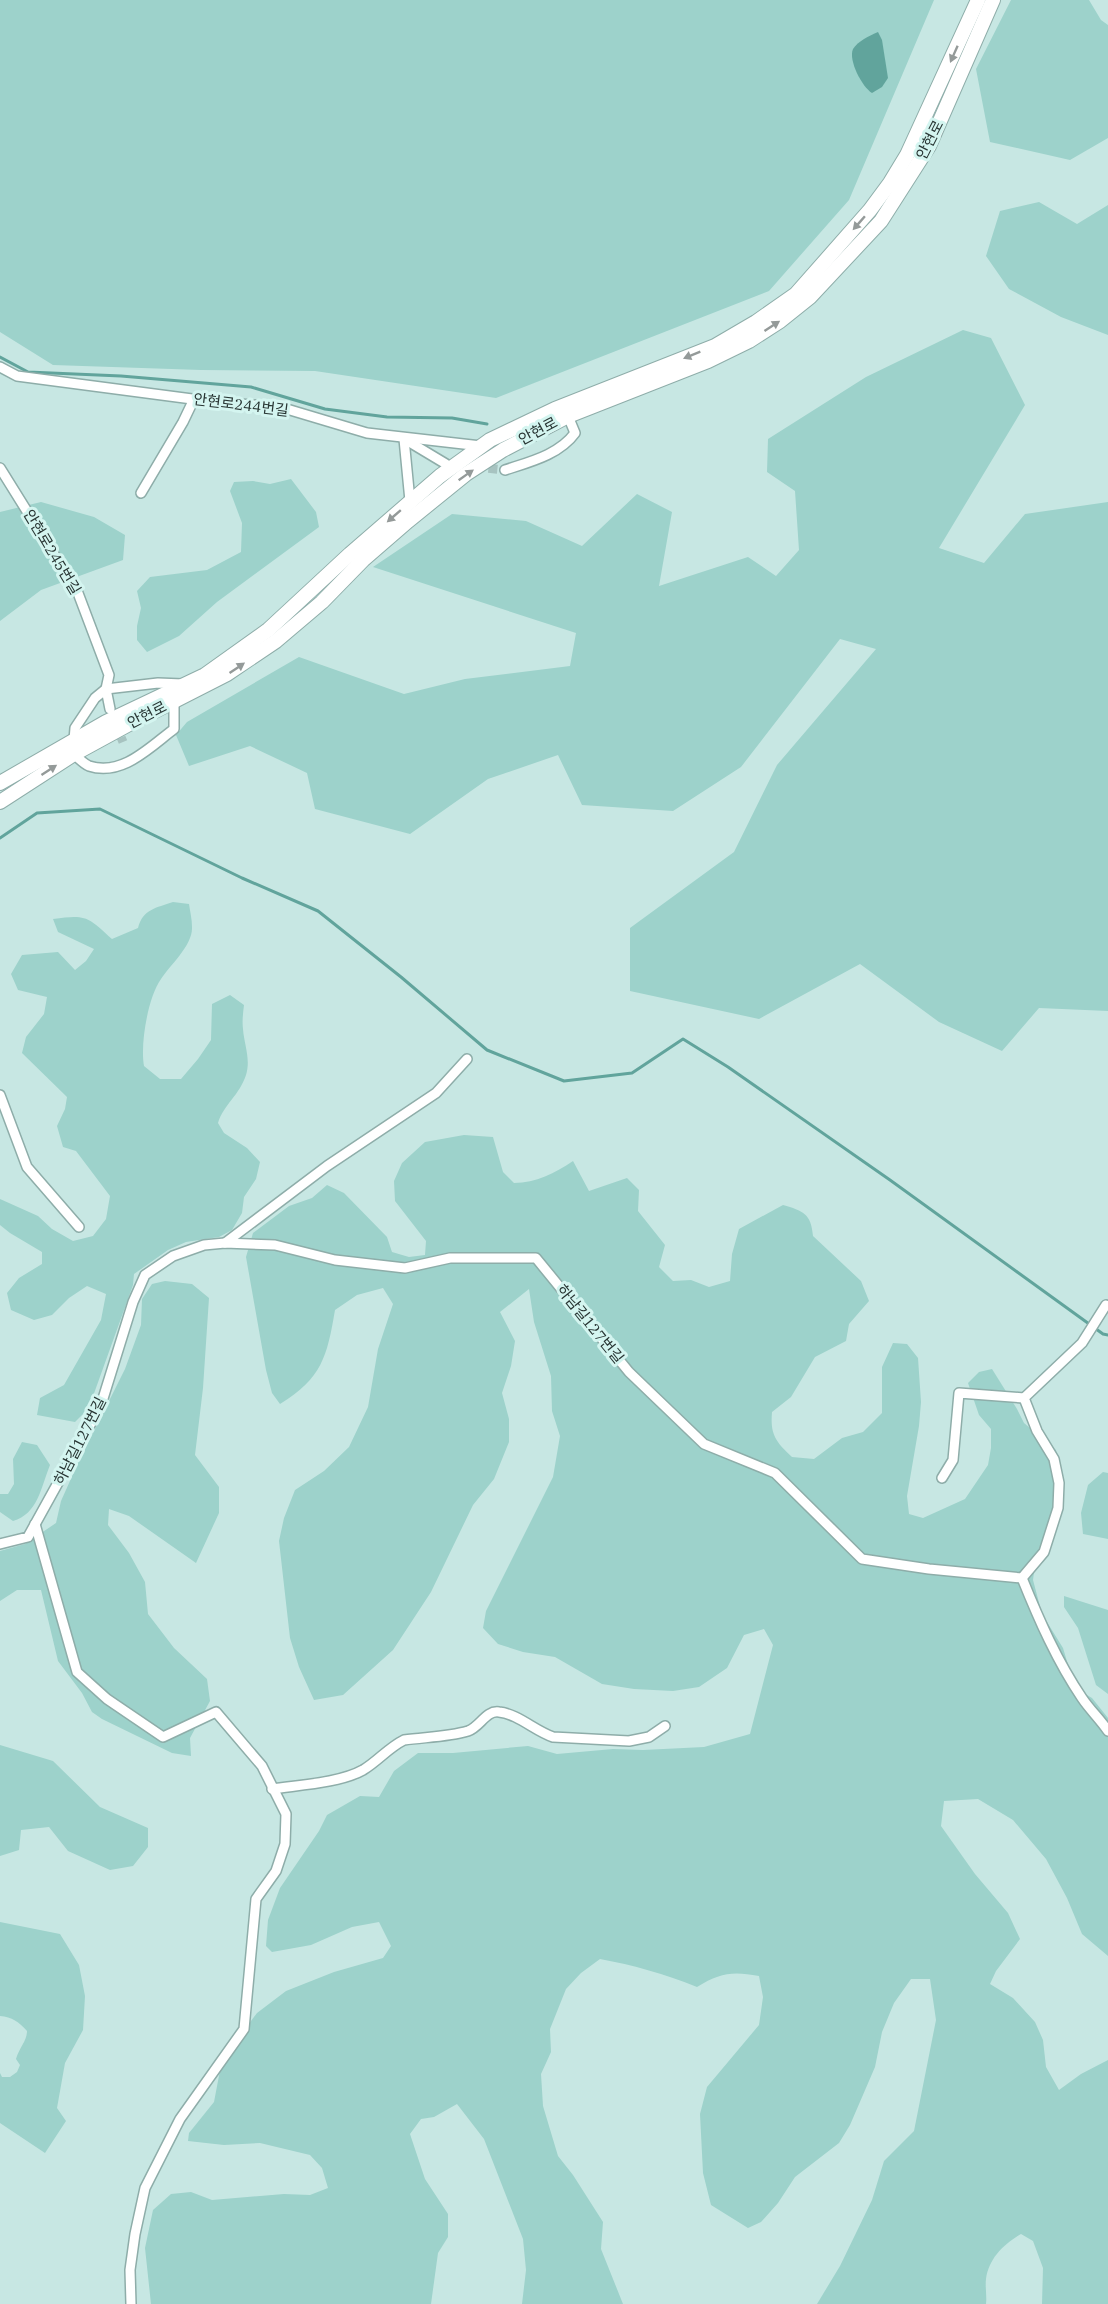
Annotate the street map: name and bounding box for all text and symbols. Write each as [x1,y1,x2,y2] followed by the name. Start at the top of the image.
[949,45,959,63] one-way arrow
[912,117,947,163] street label: 안현로
[853,215,866,230] one-way arrow
[764,321,780,332] one-way arrow
[683,350,701,360] one-way arrow
[192,389,290,420] street label: 안현로244번길
[515,412,561,449] street label: 안현로
[457,469,473,481] one-way arrow
[20,506,85,598] street label: 안현로245번길
[387,509,402,522] one-way arrow
[228,662,245,673] one-way arrow
[124,697,170,732] street label: 안현로
[41,765,57,776] one-way arrow
[553,1280,628,1367] street label: 하남길127번길
[49,1394,110,1488] street label: 하남길127번길

